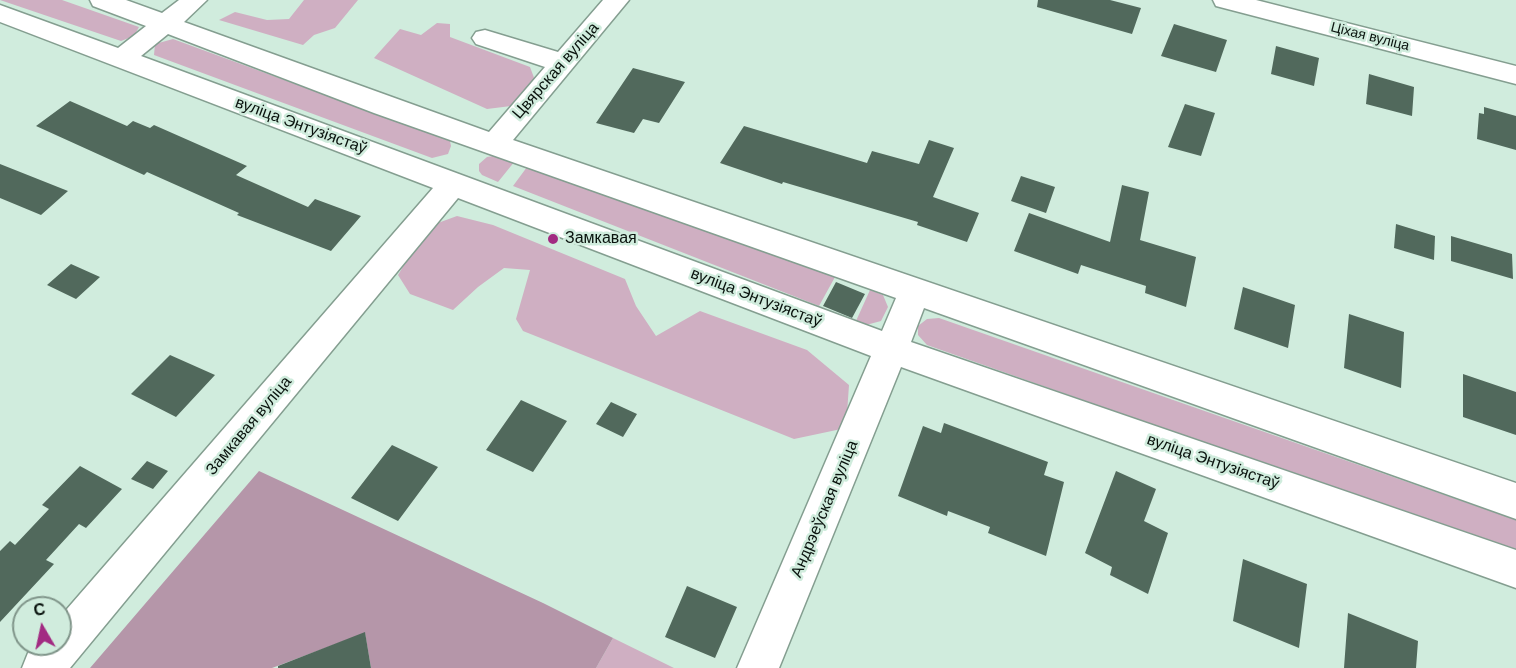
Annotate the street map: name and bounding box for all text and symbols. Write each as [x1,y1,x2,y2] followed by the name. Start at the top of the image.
[509,19,603,123] street label: Цвярская вуліца
[1329,19,1411,55] street label: Ціхая вуліца
[233,93,369,159] street label: вуліца Энтузіястаў
[565,229,637,249] place label: Замкавая
[546,232,560,246] marker: Замкавая
[688,264,824,332] street label: вуліца Энтузіястаў
[202,373,296,479] street label: Замкавая вуліца
[1144,430,1282,494] street label: вуліца Энтузіястаў
[787,438,863,580] street label: Андрэеўская вуліца
[12,596,72,656] north arrow
[32,600,46,619] text: С

